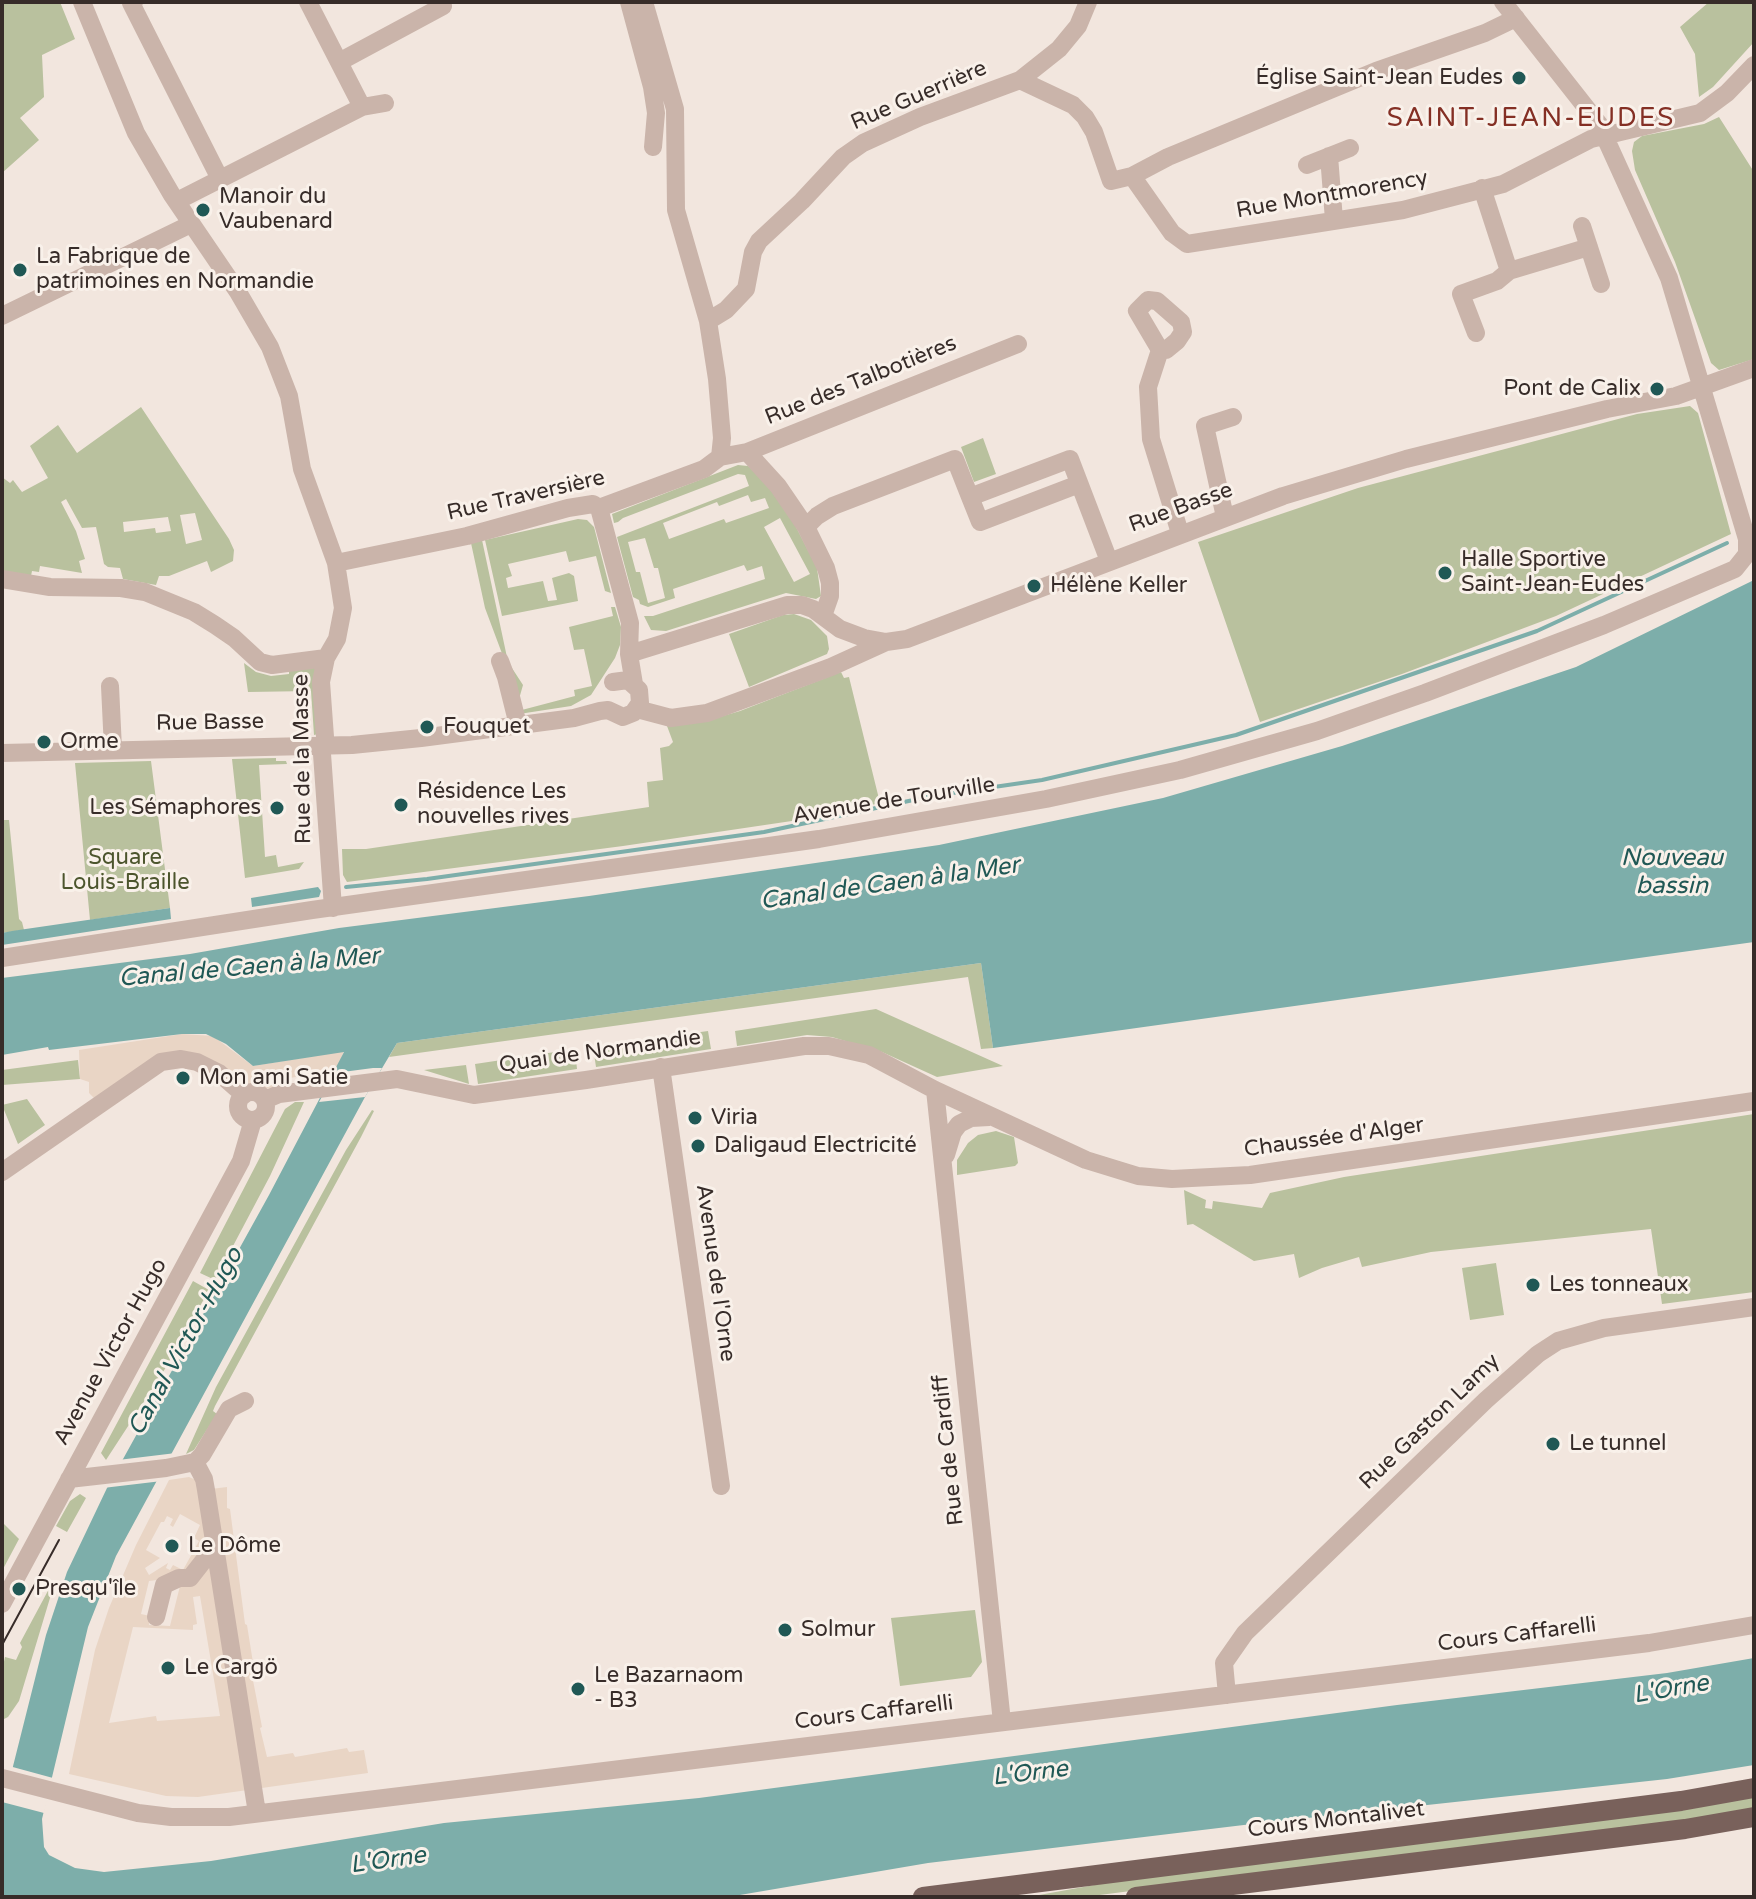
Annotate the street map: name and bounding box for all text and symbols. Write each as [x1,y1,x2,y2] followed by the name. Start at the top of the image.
[847,56,991,136] street label: Rue Guerrière
[1256,65,1503,91] place label: Église Saint-Jean Eudes
[1510,69,1528,87] marker: Église Saint-Jean Eudes
[1387,103,1675,135] district label: SAINT-JEAN-EUDES
[1234,165,1430,225] street label: Rue Montmorency
[219,184,333,236] place label: Manoir du Vaubenard
[194,201,212,219] marker: Manoir du Vaubenard
[36,244,314,296] place label: La Fabrique de patrimoines en Normandie
[11,261,29,279] marker: La Fabrique de patrimoines en Normandie
[762,331,960,431] street label: Rue des Talbotières
[1503,376,1641,402] place label: Pont de Calix
[1648,380,1666,398] marker: Pont de Calix
[444,465,608,527] street label: Rue Traversière
[1126,477,1236,539] street label: Rue Basse
[1461,547,1644,598] place label: Halle Sportive Saint-Jean-Eudes
[1436,564,1454,582] marker: Halle Sportive Saint-Jean-Eudes
[1050,573,1187,599] place label: Hélène Keller
[1025,577,1043,595] marker: Hélène Keller
[288,674,318,844] street label: Rue de la Masse
[156,709,264,737] street label: Rue Basse
[443,714,530,740] place label: Fouquet
[418,718,436,736] marker: Fouquet
[60,729,119,755] place label: Orme
[35,733,53,751] marker: Orme
[791,772,997,830] street label: Avenue de Tourville
[417,779,569,830] place label: Résidence Les nouvelles rives
[89,795,261,821] place label: Les Sémaphores
[392,796,410,814] marker: Résidence Les nouvelles rives
[268,799,286,817] marker: Les Sémaphores
[60,845,190,896] park label: Square Louis-Braille
[1621,845,1723,901] water label: Nouveau bassin
[759,852,1021,916] water label: Canal de Caen à la Mer
[118,942,380,994] water label: Canal de Caen à la Mer
[497,1025,703,1079] street label: Quai de Normandie
[199,1065,348,1091] place label: Mon ami Satie
[174,1069,192,1087] marker: Mon ami Satie
[711,1105,758,1131] place label: Viria
[686,1109,704,1127] marker: Viria
[1242,1112,1426,1164] street label: Chaussée d'Alger
[714,1133,917,1159] place label: Daligaud Electricité
[689,1137,707,1155] marker: Daligaud Electricité
[689,1183,741,1363] street label: Avenue de l'Orne
[122,1243,250,1441] water label: Canal Victor-Hugo
[49,1254,173,1450] street label: Avenue Victor Hugo
[1549,1272,1689,1298] place label: Les tonneaux
[1524,1276,1542,1294] marker: Les tonneaux
[1355,1348,1505,1496] street label: Rue Gaston Lamy
[928,1373,970,1527] street label: Rue de Cardiff
[1569,1431,1666,1457] place label: Le tunnel
[1544,1435,1562,1453] marker: Le tunnel
[188,1533,281,1559] place label: Le Dôme
[163,1537,181,1555] marker: Le Dôme
[35,1576,136,1602] place label: Presqu'île
[10,1580,28,1598] marker: Presqu'île
[1436,1612,1598,1658] street label: Cours Caffarelli
[801,1617,875,1643] place label: Solmur
[776,1621,794,1639] marker: Solmur
[184,1655,278,1681] place label: Le Cargö
[159,1659,177,1677] marker: Le Cargö
[594,1663,744,1714] place label: Le Bazarnaom - B3
[1631,1669,1711,1711] water label: L'Orne
[569,1680,587,1698] marker: Le Bazarnaom - B3
[793,1690,955,1736] street label: Cours Caffarelli
[991,1755,1069,1793] water label: L'Orne
[1246,1796,1426,1844] street label: Cours Montalivet
[348,1841,428,1881] water label: L'Orne

